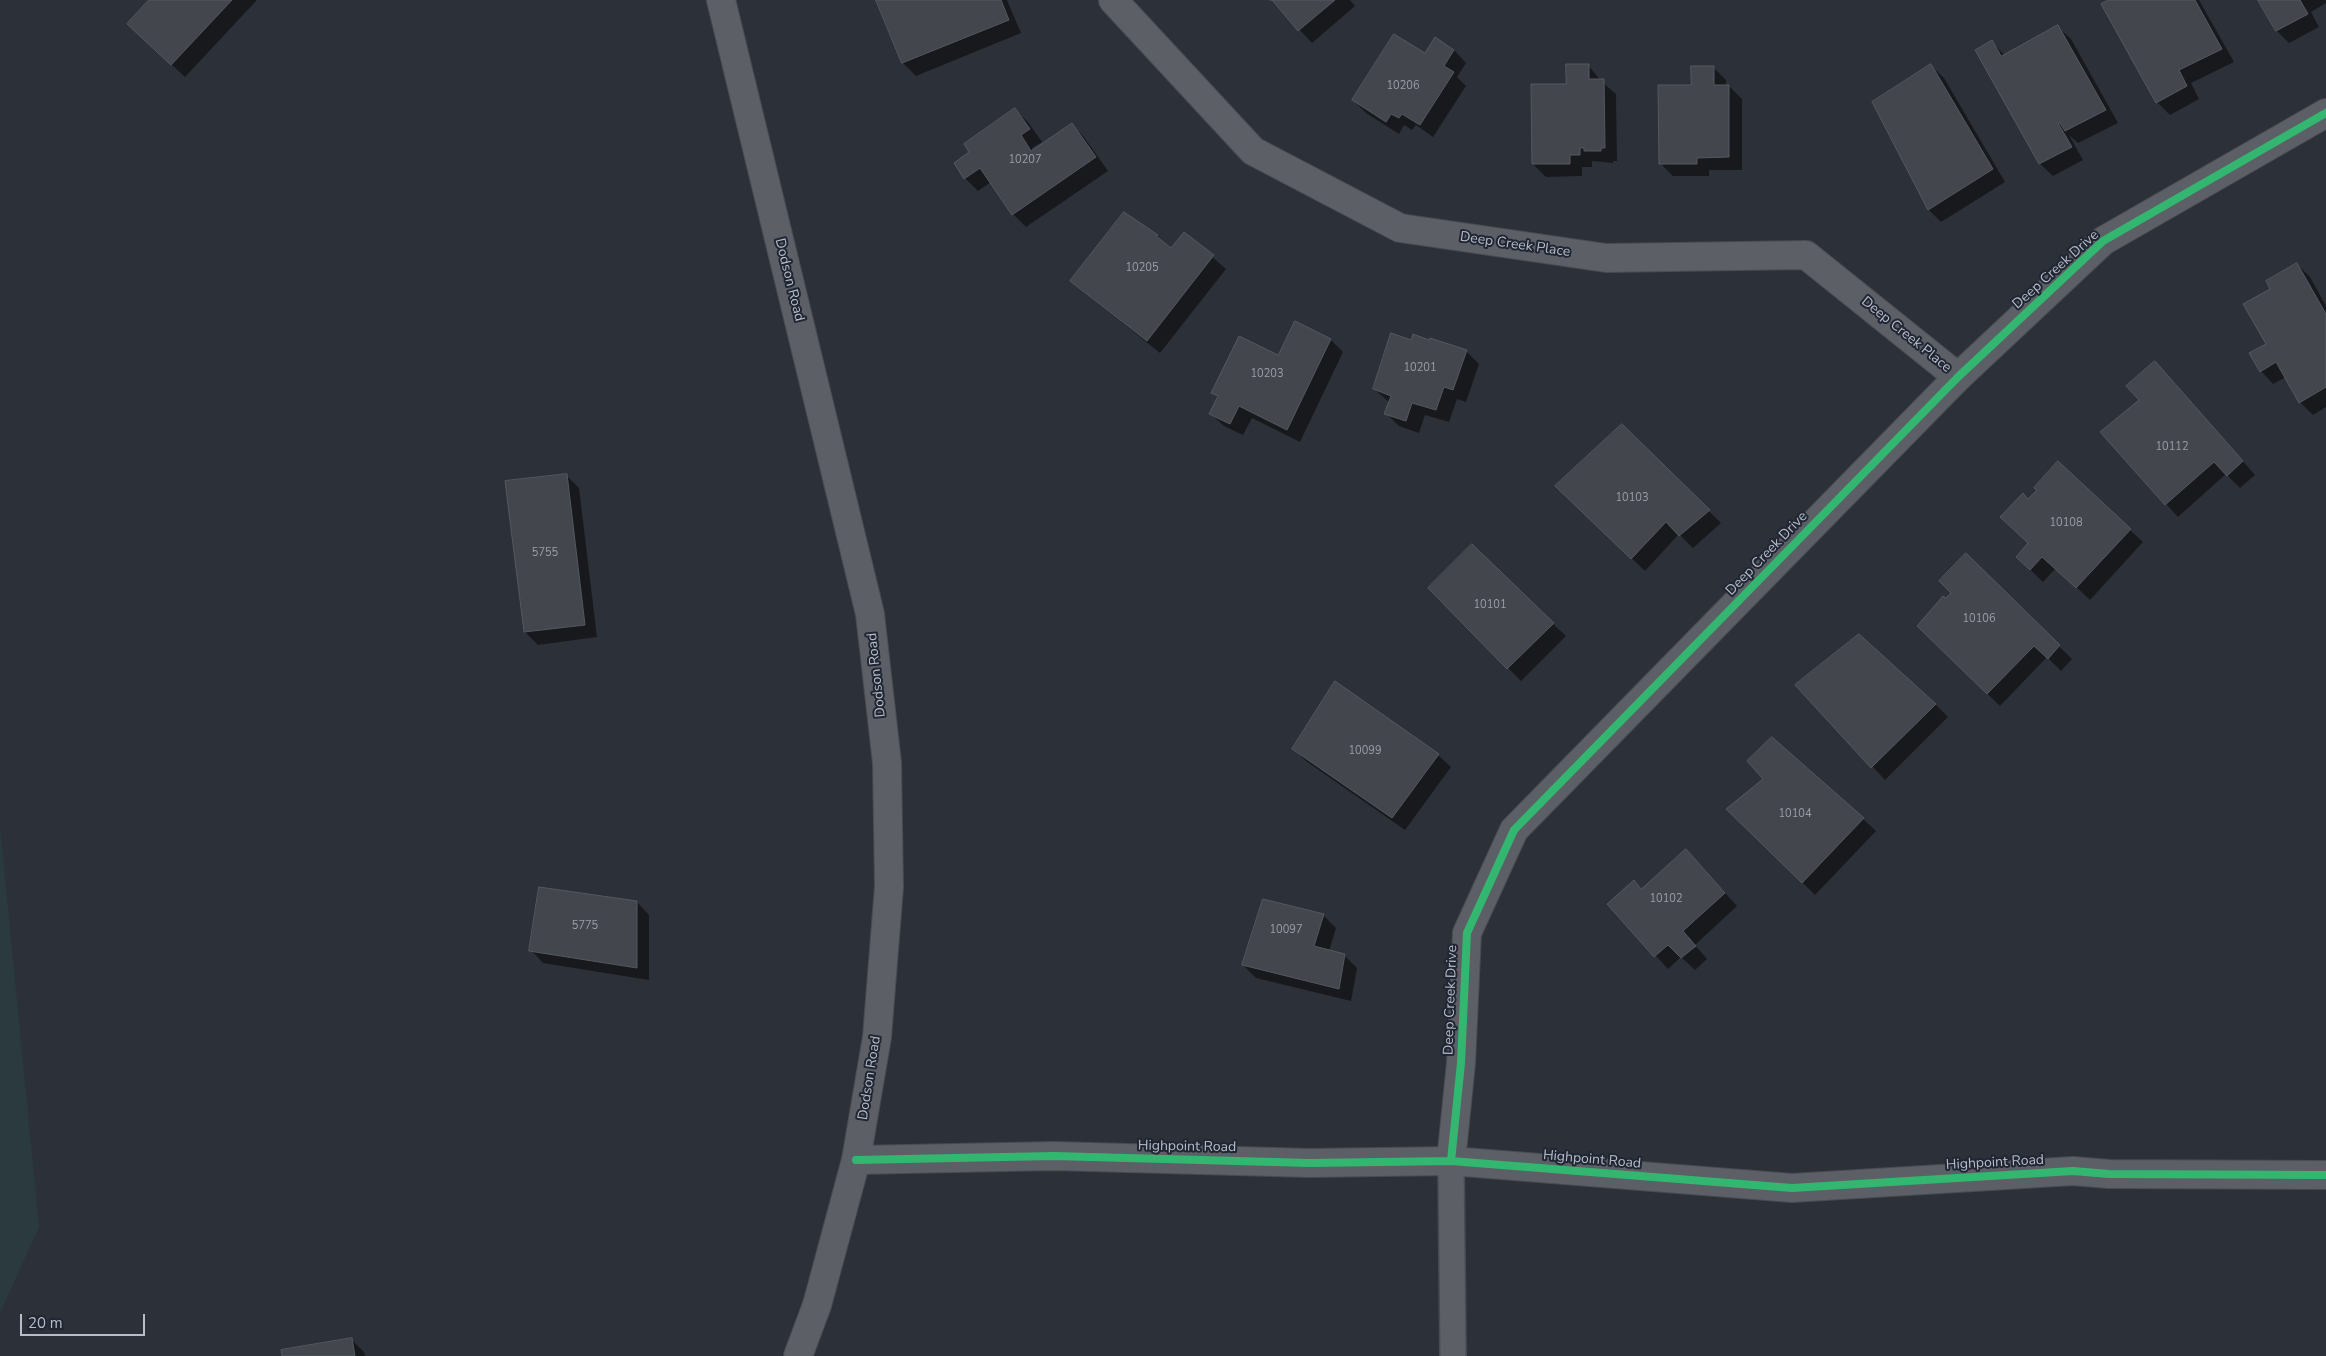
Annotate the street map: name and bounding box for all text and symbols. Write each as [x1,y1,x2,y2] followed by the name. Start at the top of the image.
[1387,79,1419,93] house number: 10206
[1009,153,1041,167] house number: 10207
[2009,227,2103,313] street label: Deep Creek Drive
[1459,229,1571,261] street label: Deep Creek Place
[771,237,807,323] street label: Dodson Road
[1126,261,1158,275] house number: 10205
[1858,294,1954,376] street label: Deep Creek Place
[1404,361,1436,375] house number: 10201
[1251,367,1283,381] house number: 10203
[2156,440,2188,454] house number: 10112
[1616,491,1648,505] house number: 10103
[1723,509,1811,599] street label: Deep Creek Drive
[2050,516,2082,530] house number: 10108
[532,546,558,560] house number: 5755
[1474,598,1506,612] house number: 10101
[1963,612,1995,626] house number: 10106
[864,632,890,718] street label: Dodson Road
[1349,744,1381,758] house number: 10099
[1779,807,1811,821] house number: 10104
[1650,892,1682,906] house number: 10102
[572,919,598,933] house number: 5775
[1270,923,1302,937] house number: 10097
[1441,945,1461,1055] street label: Deep Creek Drive
[855,1035,885,1121] street label: Dodson Road
[1138,1138,1236,1156] street label: Highpoint Road
[1542,1147,1642,1173] street label: Highpoint Road
[1945,1152,2045,1174] street label: Highpoint Road
[22,1304,148,1336] scale bar
[28,1313,63,1333] text: 20 m

